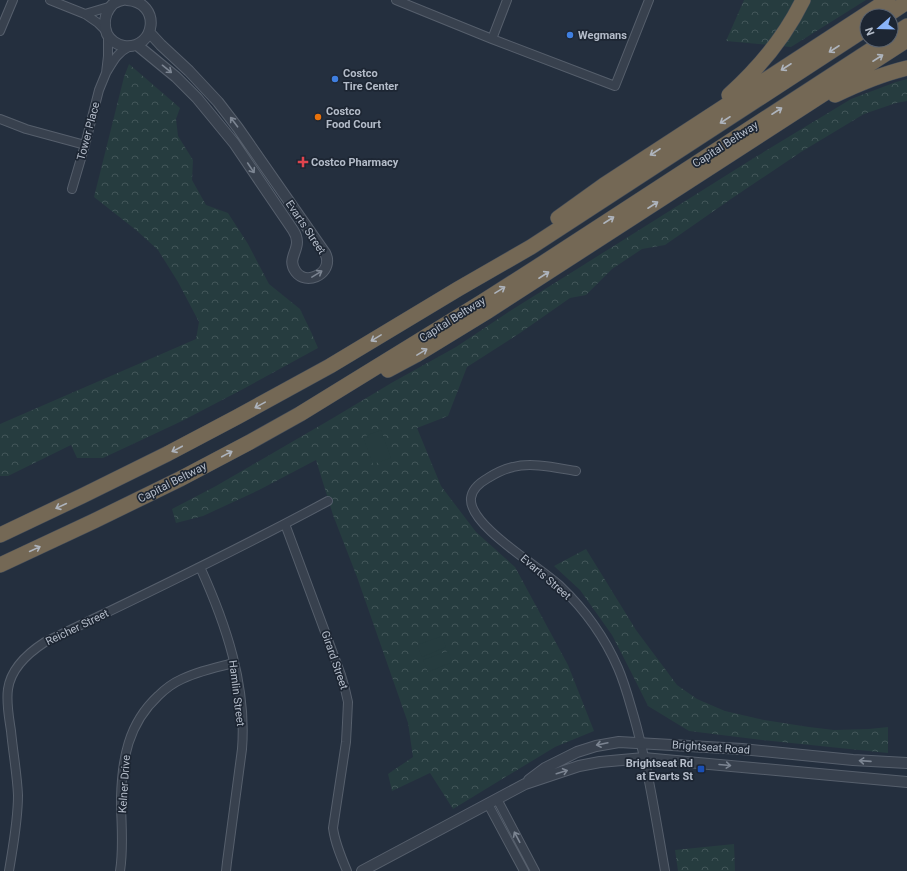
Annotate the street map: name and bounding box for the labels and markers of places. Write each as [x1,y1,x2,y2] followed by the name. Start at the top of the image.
[578,29,627,42] place label: Wegmans
[565,30,575,40] marker: Wegmans
[343,67,398,93] place label: Costco Tire Center
[330,74,340,84] marker: Costco Tire Center
[326,105,381,131] place label: Costco Food Court
[313,112,323,122] marker: Costco Food Court
[311,156,399,169] place label: Costco Pharmacy
[298,157,308,167] marker: Costco Pharmacy
[626,757,693,783] place label: Brightseat Rd at Evarts St
[696,764,706,774] marker: Brightseat Rd at Evarts St

